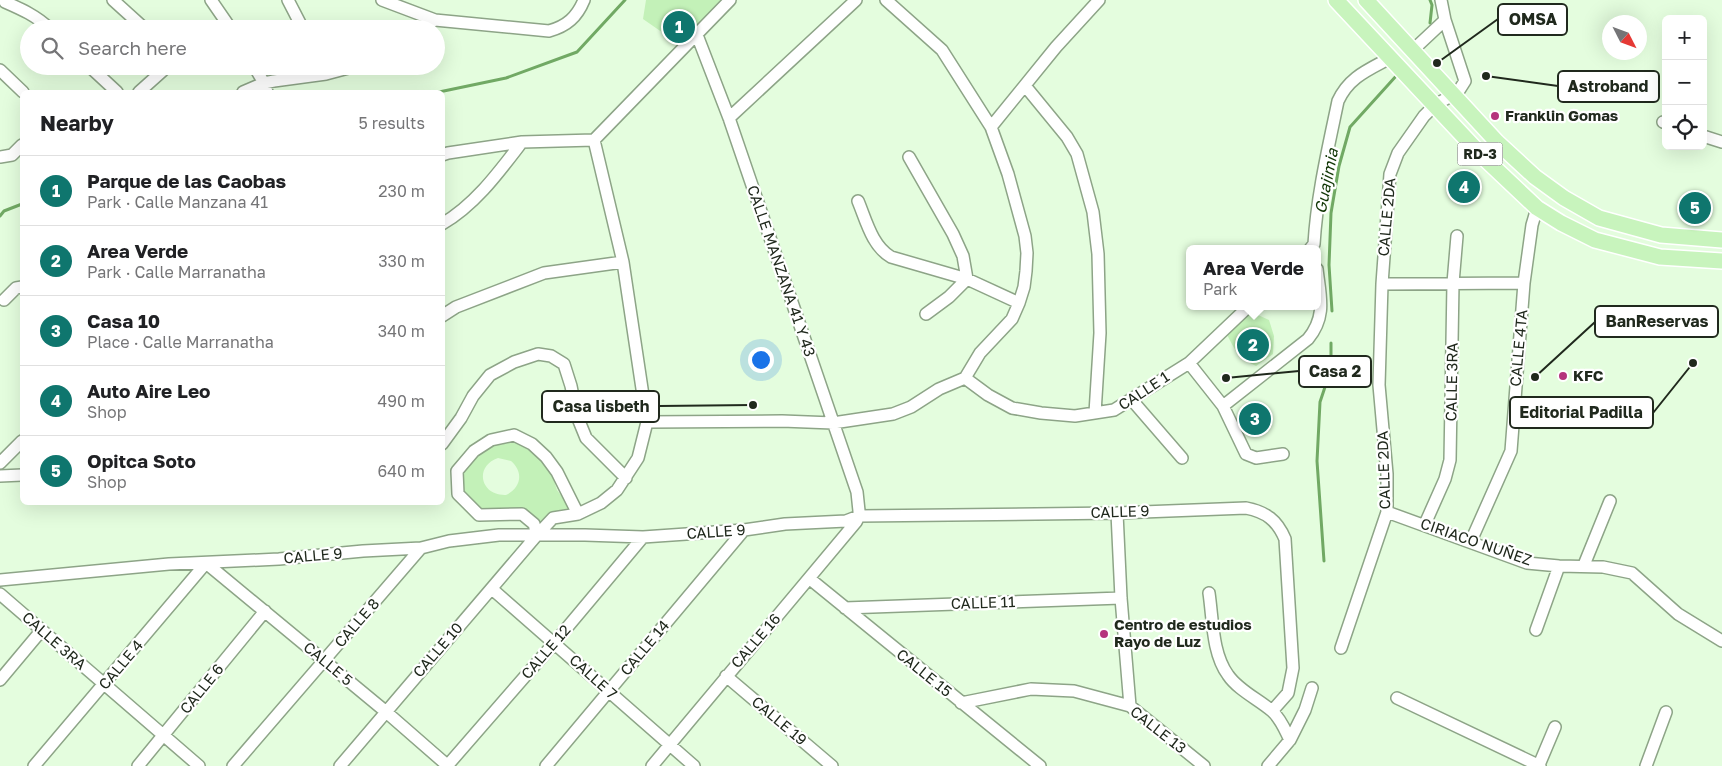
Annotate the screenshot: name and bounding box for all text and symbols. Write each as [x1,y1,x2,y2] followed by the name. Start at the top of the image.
[1498,4,1567,35] callout: OMSA
[663,8,695,46] pin: 1
[1509,9,1558,29] text: OMSA
[1602,15,1647,60] north arrow
[1662,15,1707,150] map controls
[1662,15,1707,60] button: +
[20,20,445,75] search box
[38,34,66,62] icon: search
[78,36,187,59] text: Search here
[1662,60,1707,105] button: −
[1558,71,1659,102] callout: Astroband
[1568,76,1649,96] text: Astroband
[1662,105,1707,150] button: locate
[1505,106,1618,124] place label: Franklin Gomas
[40,110,114,136] text: Nearby
[1489,110,1501,122] marker: Franklin Gomas
[359,113,425,133] text: 5 results
[1458,142,1502,166] road number: RD-3
[1310,146,1342,215] water label: Guajimia
[1448,168,1480,206] pin: 4
[87,169,286,192] text: Parque de las Caobas
[1374,177,1398,257] street label: CALLE 2DA
[52,181,60,201] text: 1
[378,181,425,201] text: 230 m
[744,183,820,359] street label: CALLE MANZANA 41 Y 43
[1679,189,1711,227] pin: 5
[87,192,268,212] text: Park · Calle Manzana 41
[87,239,188,262] text: Area Verde
[1186,245,1321,310] popup
[51,251,61,271] text: 2
[378,251,425,271] text: 330 m
[1203,256,1304,279] text: Area Verde
[87,262,266,282] text: Park · Calle Marranatha
[1203,279,1238,299] text: Park
[1595,306,1718,337] callout: BanReservas
[87,309,160,332] text: Casa 10
[1506,309,1530,387] street label: CALLE 4TA
[1606,311,1708,331] text: BanReservas
[51,321,61,341] text: 3
[378,321,425,341] text: 340 m
[1237,326,1269,364] pin: 2
[87,332,274,352] text: Place · Calle Marranatha
[1441,342,1461,422] street label: CALLE 3RA
[748,347,774,373] your location
[1299,356,1371,387] callout: Casa 2
[1309,361,1362,381] text: Casa 2
[1573,366,1604,384] place label: KFC
[1115,367,1172,413] street label: CALLE 1
[1557,370,1569,382] marker: KFC
[87,379,211,402] text: Auto Aire Leo
[51,391,61,411] text: 4
[377,391,425,411] text: 490 m
[542,391,659,422] callout: Casa lisbeth
[553,396,649,416] text: Casa lisbeth
[1510,397,1653,428] callout: Editorial Padilla
[1239,400,1271,438] pin: 3
[87,402,127,422] text: Shop
[1519,402,1643,422] text: Editorial Padilla
[1373,430,1393,510] street label: CALLE 2DA
[87,449,196,472] text: Opitca Soto
[51,461,61,481] text: 5
[377,461,425,481] text: 640 m
[87,472,127,492] text: Shop
[1090,501,1150,521] street label: CALLE 9
[1418,514,1534,569] street label: CIRIACO NUÑEZ
[686,520,746,542] street label: CALLE 9
[283,543,343,567] street label: CALLE 9
[950,592,1016,612] street label: CALLE 11
[330,594,382,651] street label: CALLE 8
[19,608,90,673] street label: CALLE 3RA
[727,609,784,671] street label: CALLE 16
[1114,615,1252,650] place label: Centro de estudios Rayo de Luz
[616,616,672,679] street label: CALLE 14
[409,618,466,680] street label: CALLE 10
[517,621,574,682] street label: CALLE 12
[1098,628,1110,640] marker: Centro de estudios Rayo de Luz
[94,636,146,693] street label: CALLE 4
[300,637,357,689] street label: CALLE 5
[893,644,956,700] street label: CALLE 15
[566,650,621,702] street label: CALLE 7
[176,660,227,717] street label: CALLE 6
[748,692,811,748] street label: CALLE 19
[1127,702,1190,757] street label: CALLE 13

